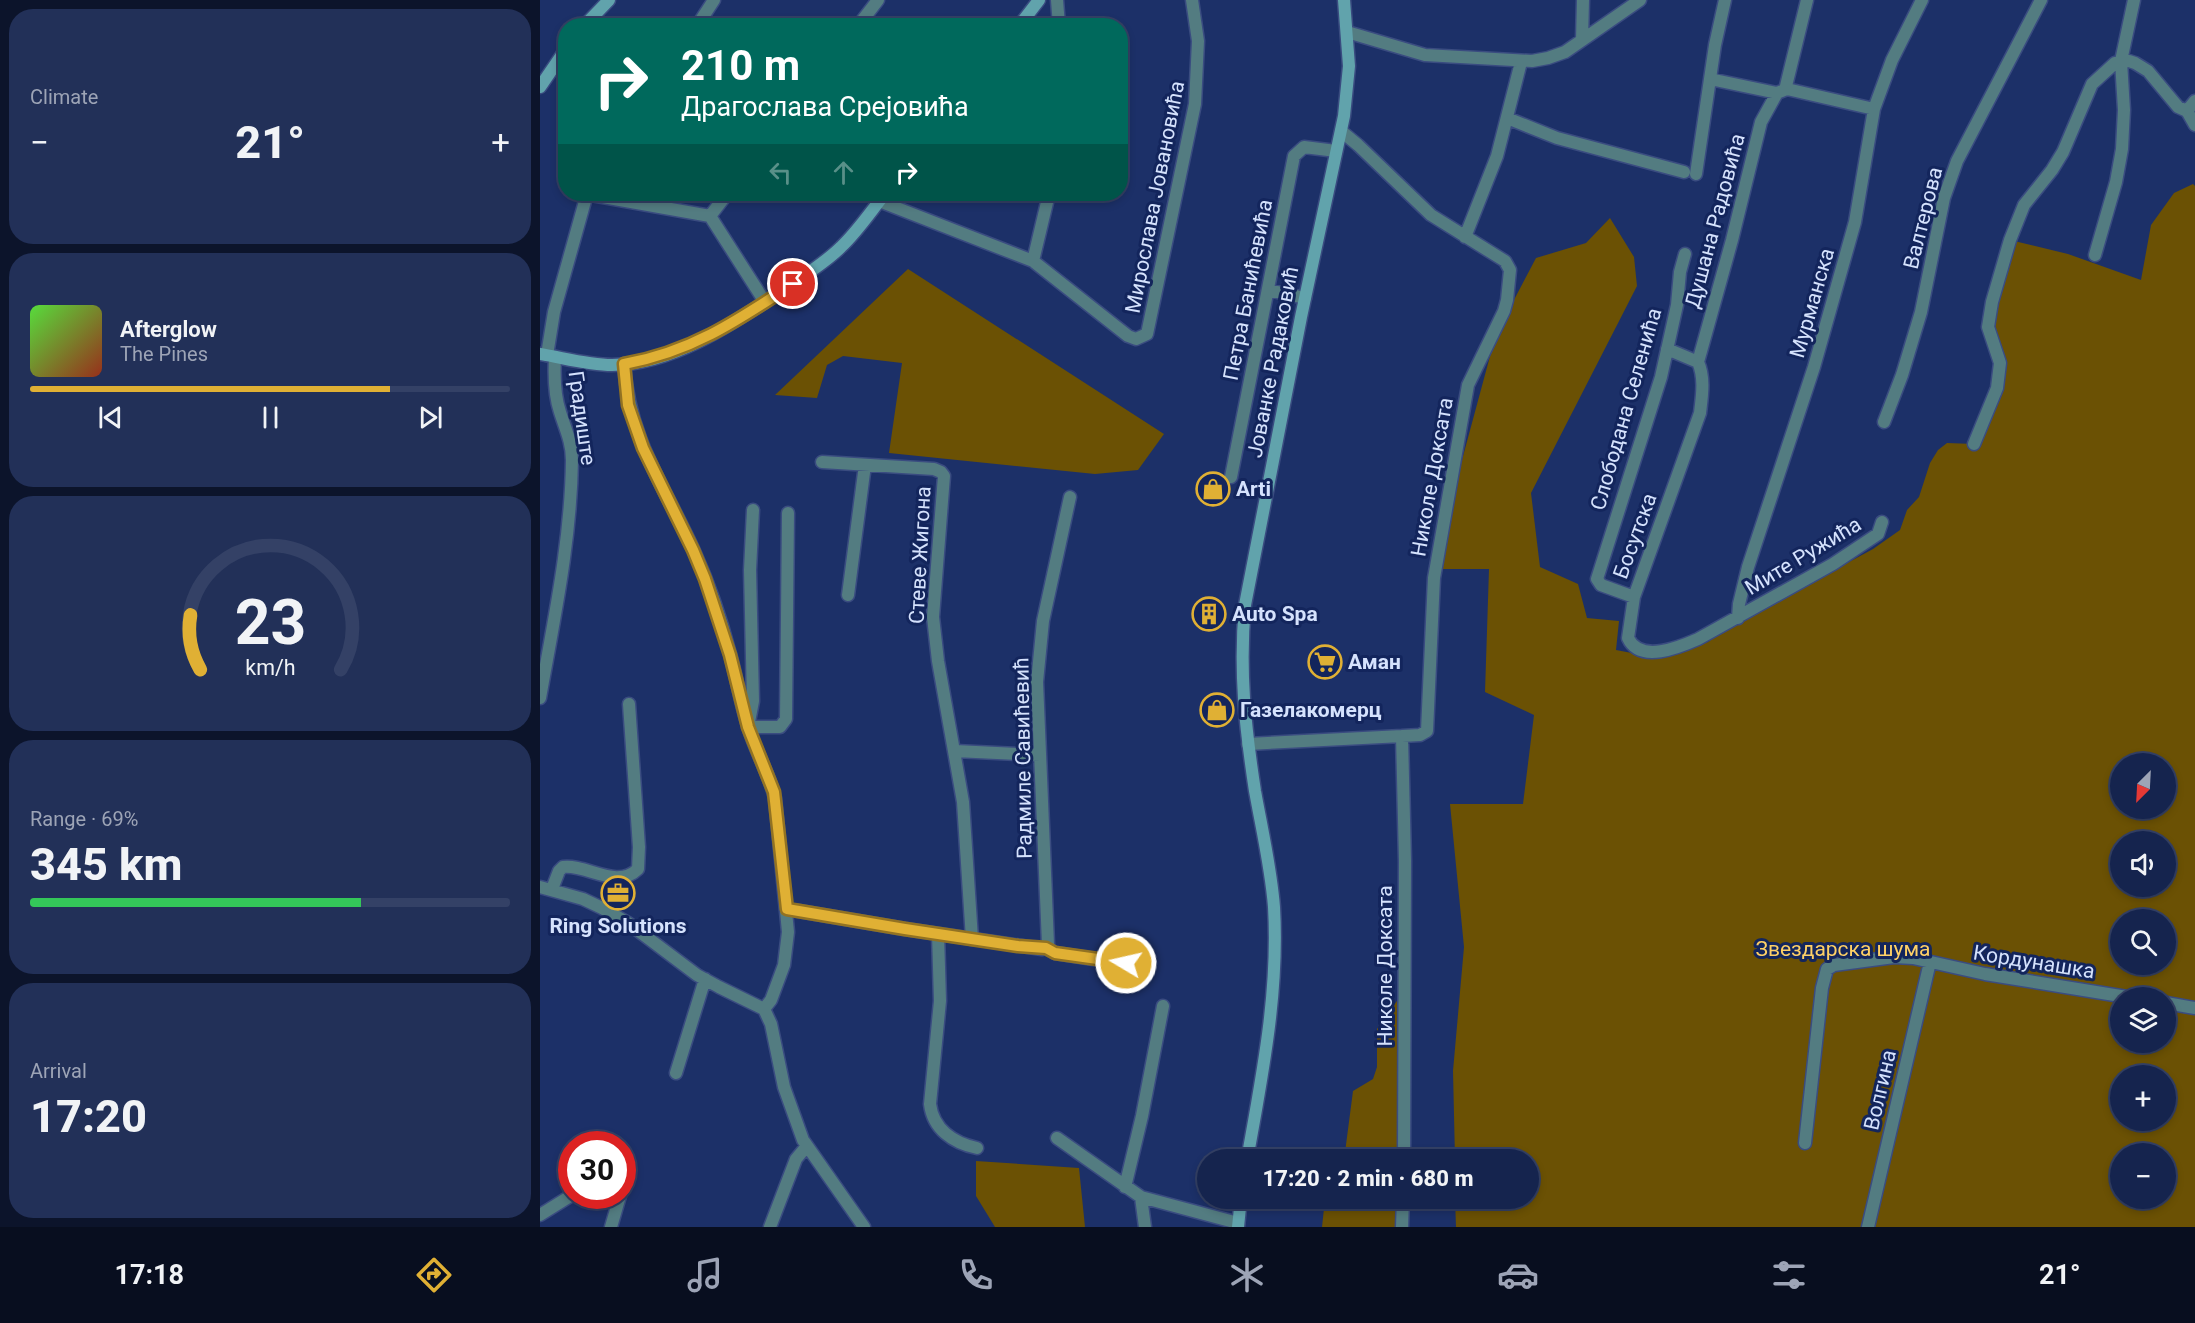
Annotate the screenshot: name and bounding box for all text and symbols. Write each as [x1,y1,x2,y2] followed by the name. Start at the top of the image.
[681,41,800,90] text: 210 m
[582,42,660,120] icon: right
[1121,79,1189,315] street label: Мирослава Јовановића
[30,85,98,109] text: Climate
[681,91,969,123] text: Драгослава Срејовића
[235,116,305,169] text: 21°
[30,123,49,162] text: −
[491,123,510,162] text: +
[1680,131,1750,311] street label: Душана Радовића
[764,156,797,189] icon: left
[827,156,860,189] icon: ahead
[890,156,923,189] icon: right
[1899,165,1947,271] street label: Валтерова
[1219,197,1277,383] street label: Петра Банићевића
[1785,245,1839,361] street label: Мурманска
[767,258,818,309] pin
[1243,264,1303,460] street label: Јованке Радаковић
[776,267,809,300] icon: arrive
[1586,305,1666,513] street label: Слободана Селенића
[120,317,217,342] text: Afterglow
[120,342,208,366] text: The Pines
[564,369,600,467] street label: Градиште
[1406,396,1458,558] street label: Николе Доксата
[94,401,127,434] icon: previous
[254,401,287,434] icon: pause
[414,401,447,434] icon: next
[1195,471,1231,507] shop icon: Arti
[1236,477,1271,501] place label: Arti
[904,486,936,624] street label: Стеве Жигона
[1608,490,1662,582] street label: Босутска
[1741,512,1865,600] street label: Мите Ружића
[234,587,306,660] text: 23
[1191,596,1227,632] building icon: Auto Spa
[1232,602,1318,626] place label: Auto Spa
[1307,644,1343,680] supermarket icon: Аман
[1348,650,1401,674] place label: Аман
[245,656,295,681] text: km/h
[1009,657,1037,859] street label: Радмиле Савићевић
[1199,692,1235,728] shop icon: Газелакомерц
[1240,698,1382,722] place label: Газелакомерц
[2110,753,2176,819] north arrow
[2110,753,2176,1209] map controls
[30,807,138,831] text: Range · 69%
[2110,831,2176,897] button: sound
[30,838,182,891] text: 345 km
[600,875,636,911] office icon: Ring Solutions
[1373,885,1397,1047] street label: Николе Доксата
[2110,909,2176,975] button: search
[549,914,687,938] place label: Ring Solutions
[1094,931,1158,995] position arrow
[1755,937,1931,961] park label: Звездарска шума
[1972,941,2096,983] street label: Кордунашка
[2110,987,2176,1053] button: layers
[1859,1048,1901,1132] street label: Волгина
[30,1059,87,1083] text: Arrival
[2110,1065,2176,1131] button: +
[30,1090,147,1143] text: 17:20
[558,1131,636,1209] speed limit sign: 30
[2110,1143,2176,1209] button: −
[1263,1166,1473,1191] text: 17:20 · 2 min · 680 m
[413,1254,455,1296] icon: directions
[684,1254,726,1296] icon: music
[955,1254,997,1296] icon: phone
[1226,1254,1268,1296] icon: climate
[1497,1254,1539,1296] icon: car
[1768,1254,1810,1296] icon: filters
[114,1259,184,1291] text: 17:18
[2039,1259,2080,1291] text: 21°

